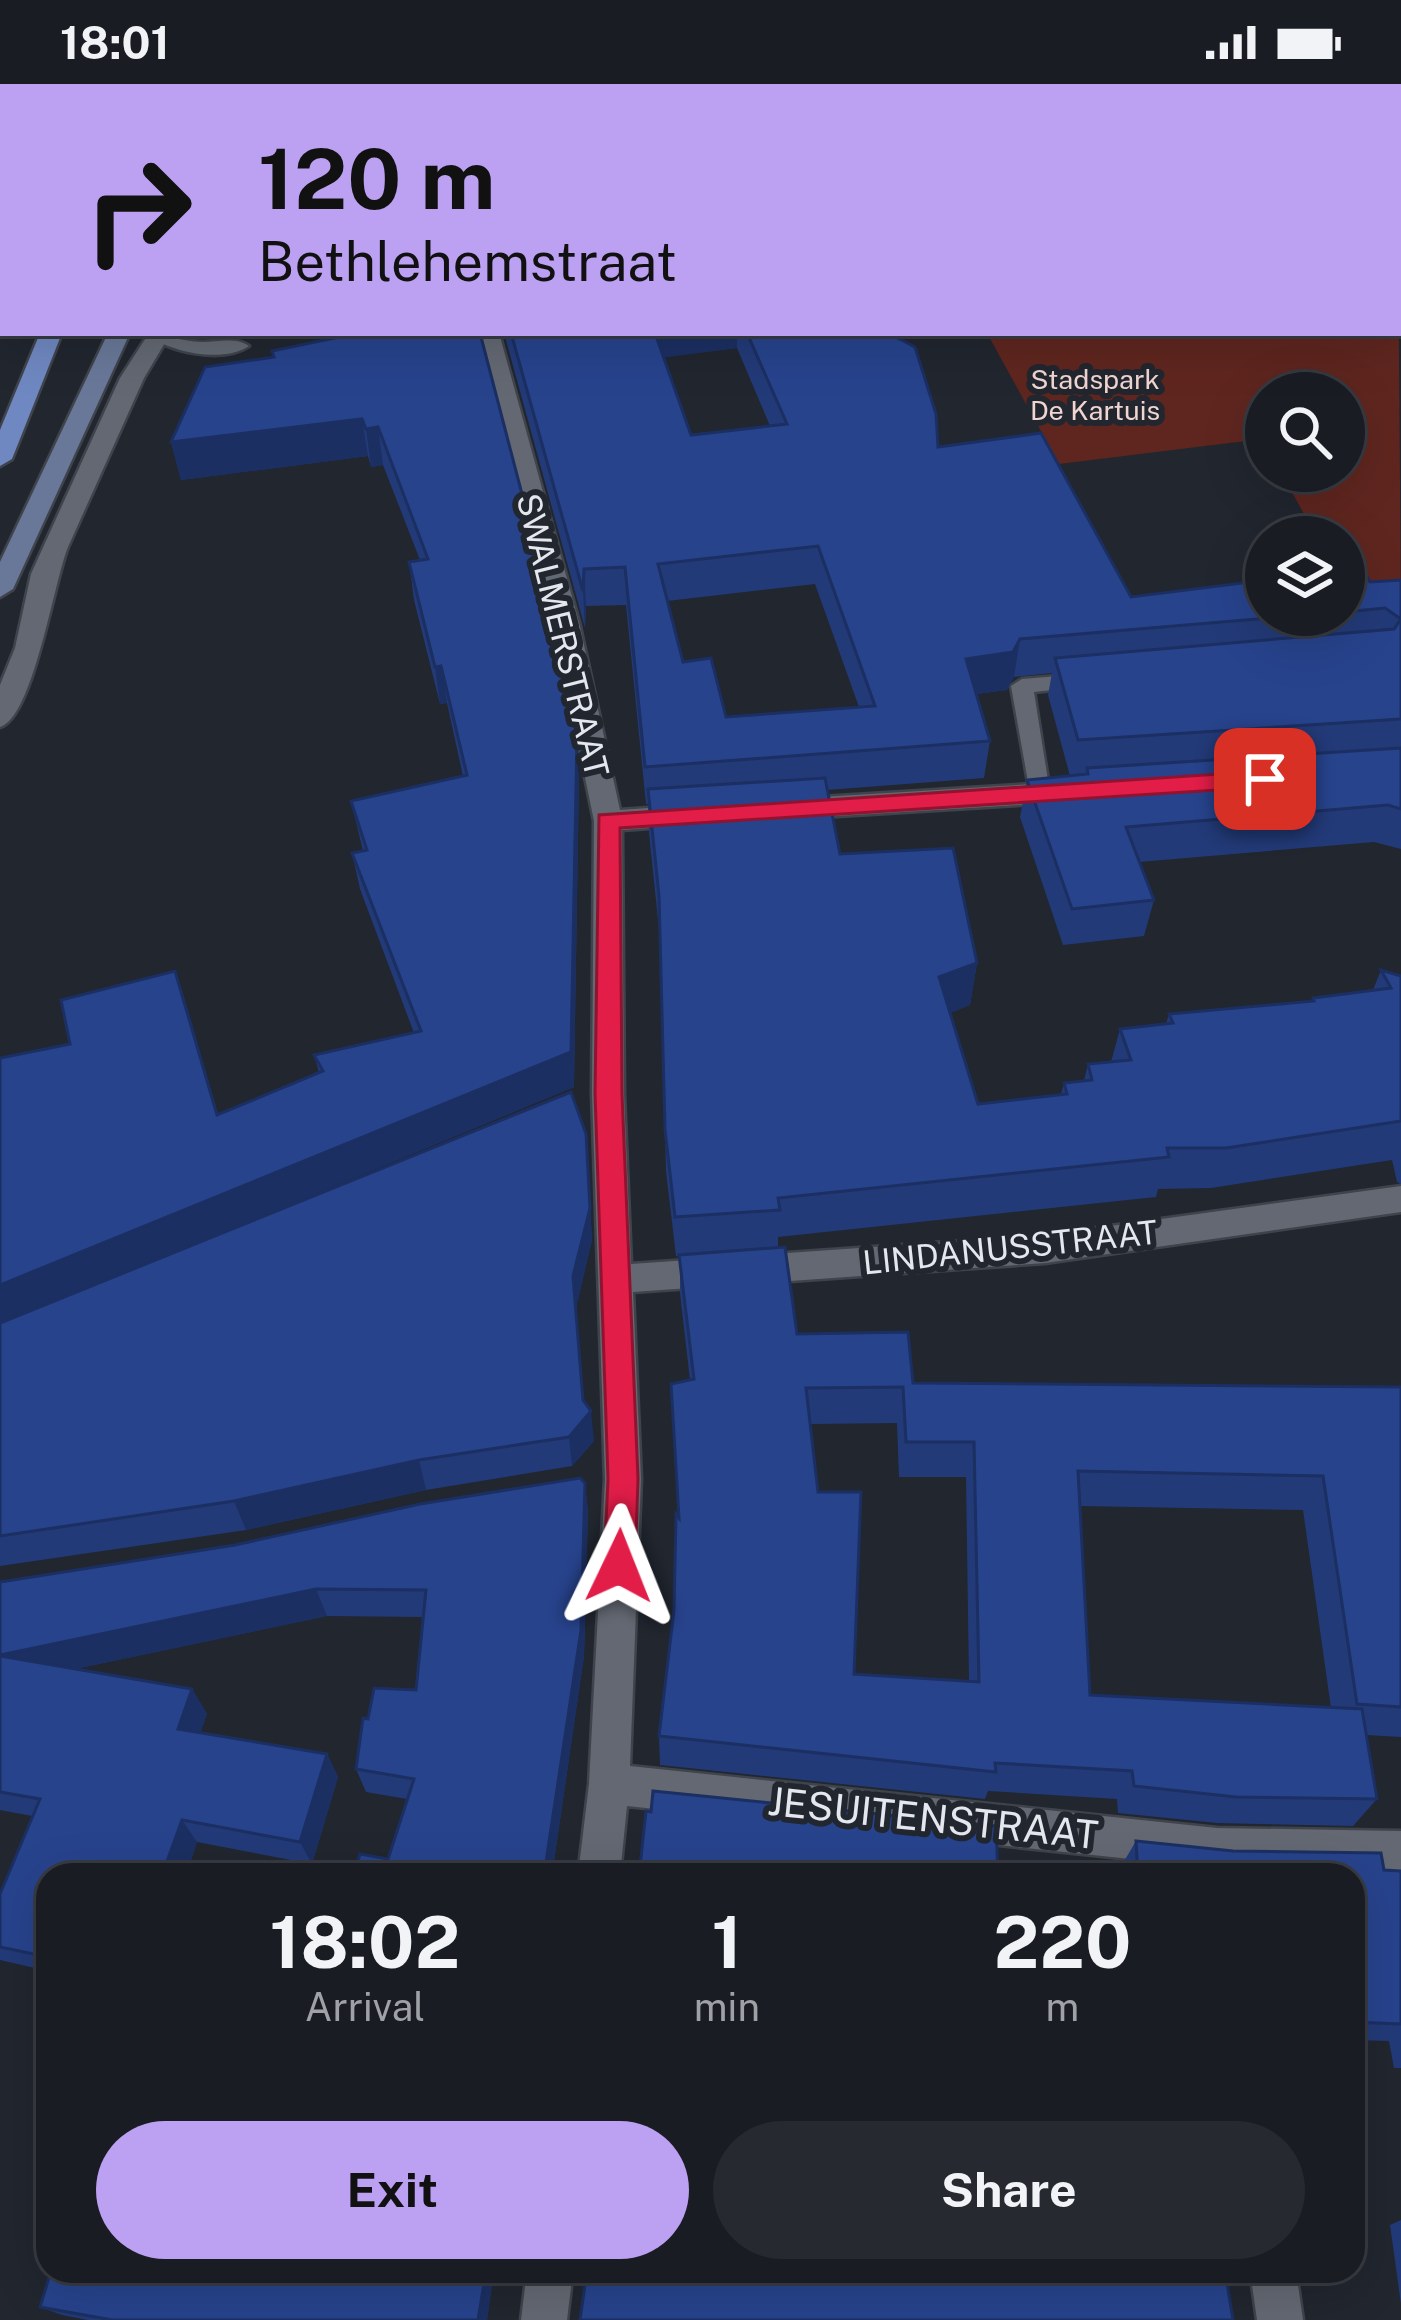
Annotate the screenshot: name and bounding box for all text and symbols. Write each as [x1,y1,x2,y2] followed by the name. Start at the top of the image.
[60,16,170,69] text: 18:01
[258,129,496,228] text: 120 m
[60,132,216,288] icon: right
[258,230,677,293] text: Bethlehemstraat
[1030,363,1160,426] park label: Stadspark De Kartuis
[1245,372,1365,636] map controls
[1245,372,1365,492] button: search
[509,489,617,781] street label: SWALMERSTRAAT
[1245,516,1365,636] button: layers
[1214,728,1316,830] pin
[1232,746,1298,812] icon: arrive
[861,1213,1159,1281] street label: LINDANUSSTRAAT
[556,1503,682,1629] position arrow
[766,1778,1100,1858] street label: JESUITENSTRAAT
[270,1900,460,1984] text: 18:02
[711,1900,742,1984] text: 1
[994,1900,1131,1984] text: 220
[305,1984,425,2030] text: Arrival
[694,1984,760,2030] text: min
[1046,1984,1079,2030] text: m
[96,2121,689,2259] button: Exit
[713,2121,1305,2259] button: Share

